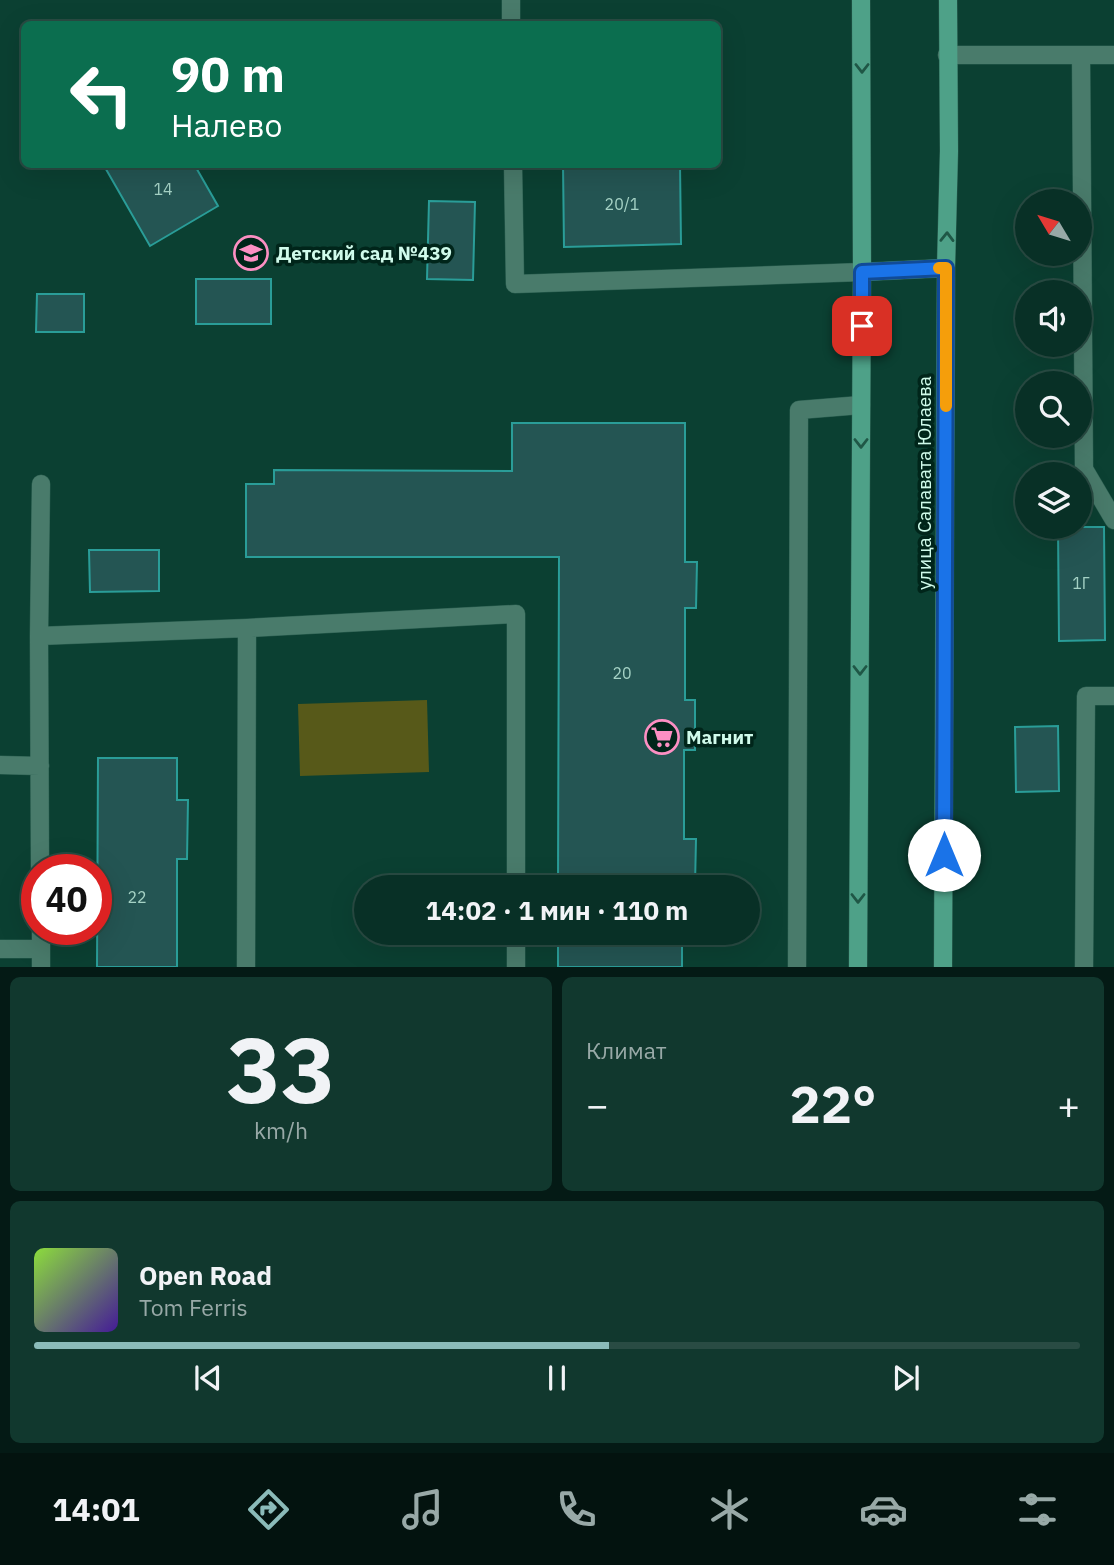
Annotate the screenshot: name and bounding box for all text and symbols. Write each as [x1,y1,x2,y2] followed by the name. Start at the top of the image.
[171,42,285,105] text: 90 m
[56,49,147,140] icon: left
[854,63,869,74] one-way arrow
[171,104,282,146] text: Налево
[153,179,173,199] house number: 14
[1015,189,1092,266] north arrow
[1015,189,1092,539] map controls
[605,194,639,214] house number: 20/1
[939,231,955,242] one-way arrow
[232,234,270,272] school or university icon: Детский сад №439
[276,241,452,265] place label: Детский сад №439
[1015,280,1092,357] button: sound
[832,296,892,356] pin
[843,307,881,345] icon: arrive
[1015,371,1092,448] button: search
[912,376,936,590] street label: улица Салавата Юлаева
[853,438,869,448] one-way arrow
[1015,462,1092,539] button: layers
[1072,573,1090,593] house number: 1Г
[612,663,632,683] house number: 20
[852,665,868,676] one-way arrow
[643,718,681,756] supermarket icon: Магнит
[686,725,753,749] place label: Магнит
[907,818,981,892] position arrow
[21,854,112,945] speed limit sign: 40
[127,887,147,907] house number: 22
[426,893,688,927] text: 14:02 · 1 мин · 110 m
[850,893,866,903] one-way arrow
[226,1010,336,1128] text: 33
[586,1035,667,1065] text: Климат
[790,1070,876,1137] text: 22°
[586,1080,609,1129] text: −
[1057,1080,1080,1129] text: +
[254,1115,308,1145] text: km/h
[139,1258,272,1292] text: Open Road
[139,1292,248,1322] text: Tom Ferris
[189,1359,227,1397] icon: previous
[538,1359,576,1397] icon: pause
[887,1359,925,1397] icon: next
[244,1485,293,1534] icon: directions
[398,1485,447,1534] icon: music
[552,1485,601,1534] icon: phone
[705,1485,754,1534] icon: climate
[859,1485,908,1534] icon: car
[1013,1485,1062,1534] icon: filters
[52,1488,140,1530] text: 14:01

